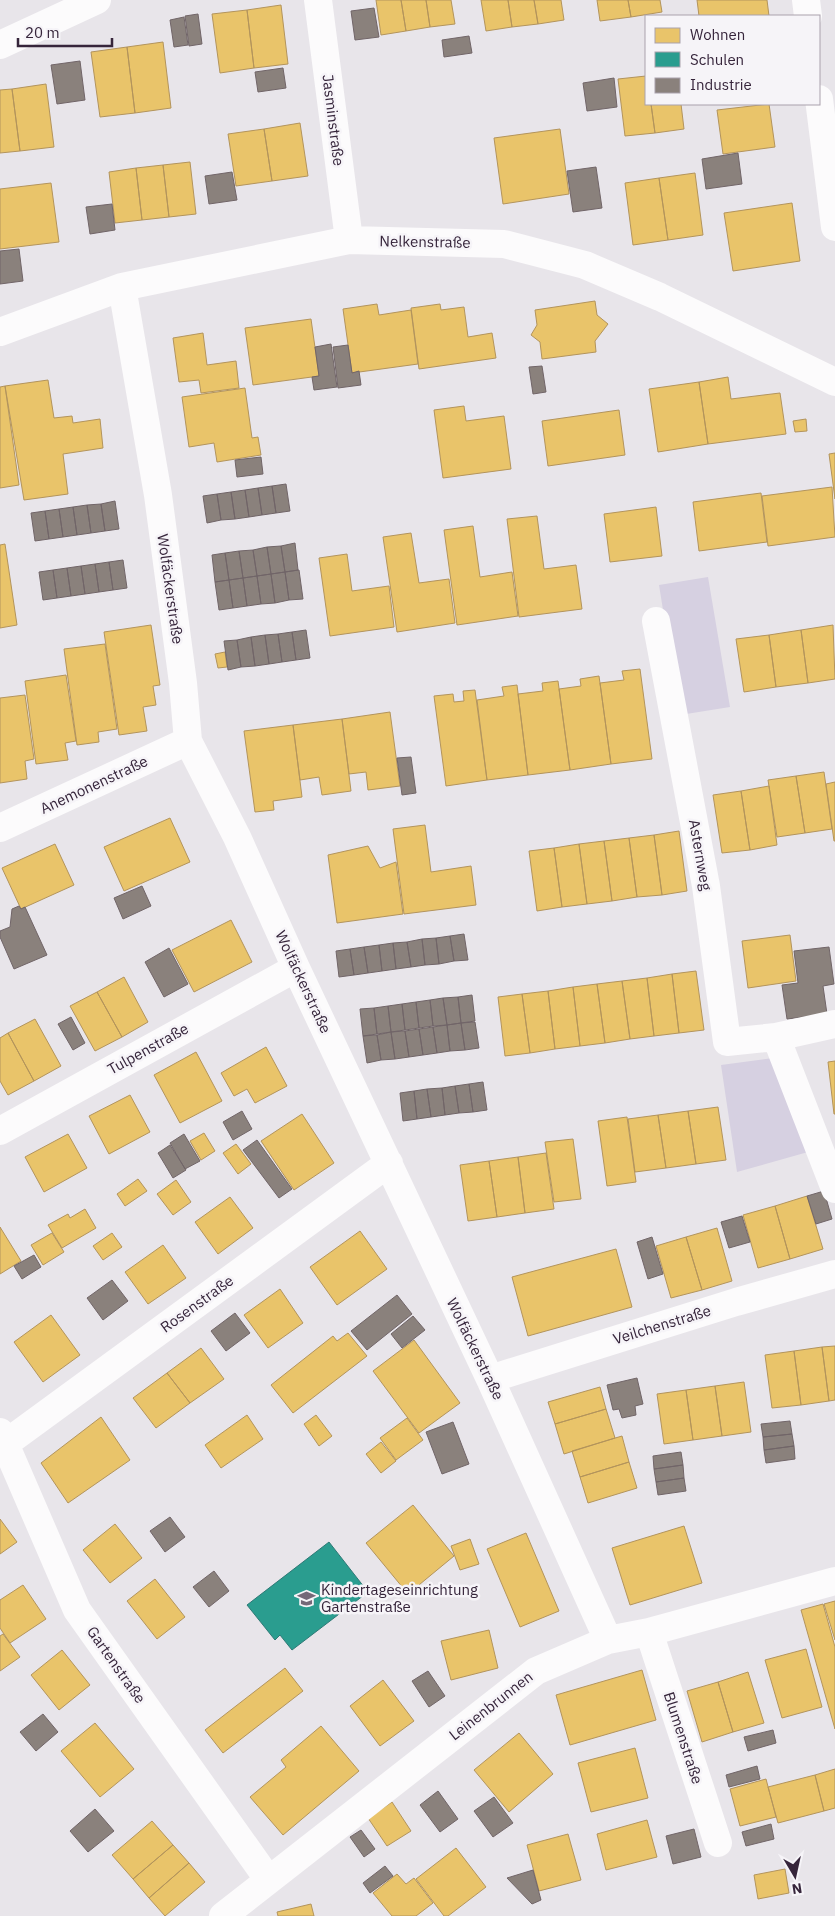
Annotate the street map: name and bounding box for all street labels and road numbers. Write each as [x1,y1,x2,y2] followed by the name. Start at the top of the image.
[318,73,349,167] street label: Jasminstraße
[379,231,471,252] street label: Nelkenstraße
[153,533,188,645] street label: Wolfäckerstraße
[37,751,151,818] street label: Anemonenstraße
[685,818,716,892] street label: Asternweg
[271,927,336,1036] street label: Wolfäckerstraße
[104,1019,192,1079] street label: Tulpenstraße
[156,1271,237,1336] street label: Rosenstraße
[443,1295,508,1403] street label: Wolfäckerstraße
[611,1301,713,1348] street label: Veilchenstraße
[83,1623,150,1707] street label: Gartenstraße
[445,1667,536,1744] street label: Leinenbrunnen
[660,1689,707,1786] street label: Blumenstraße

